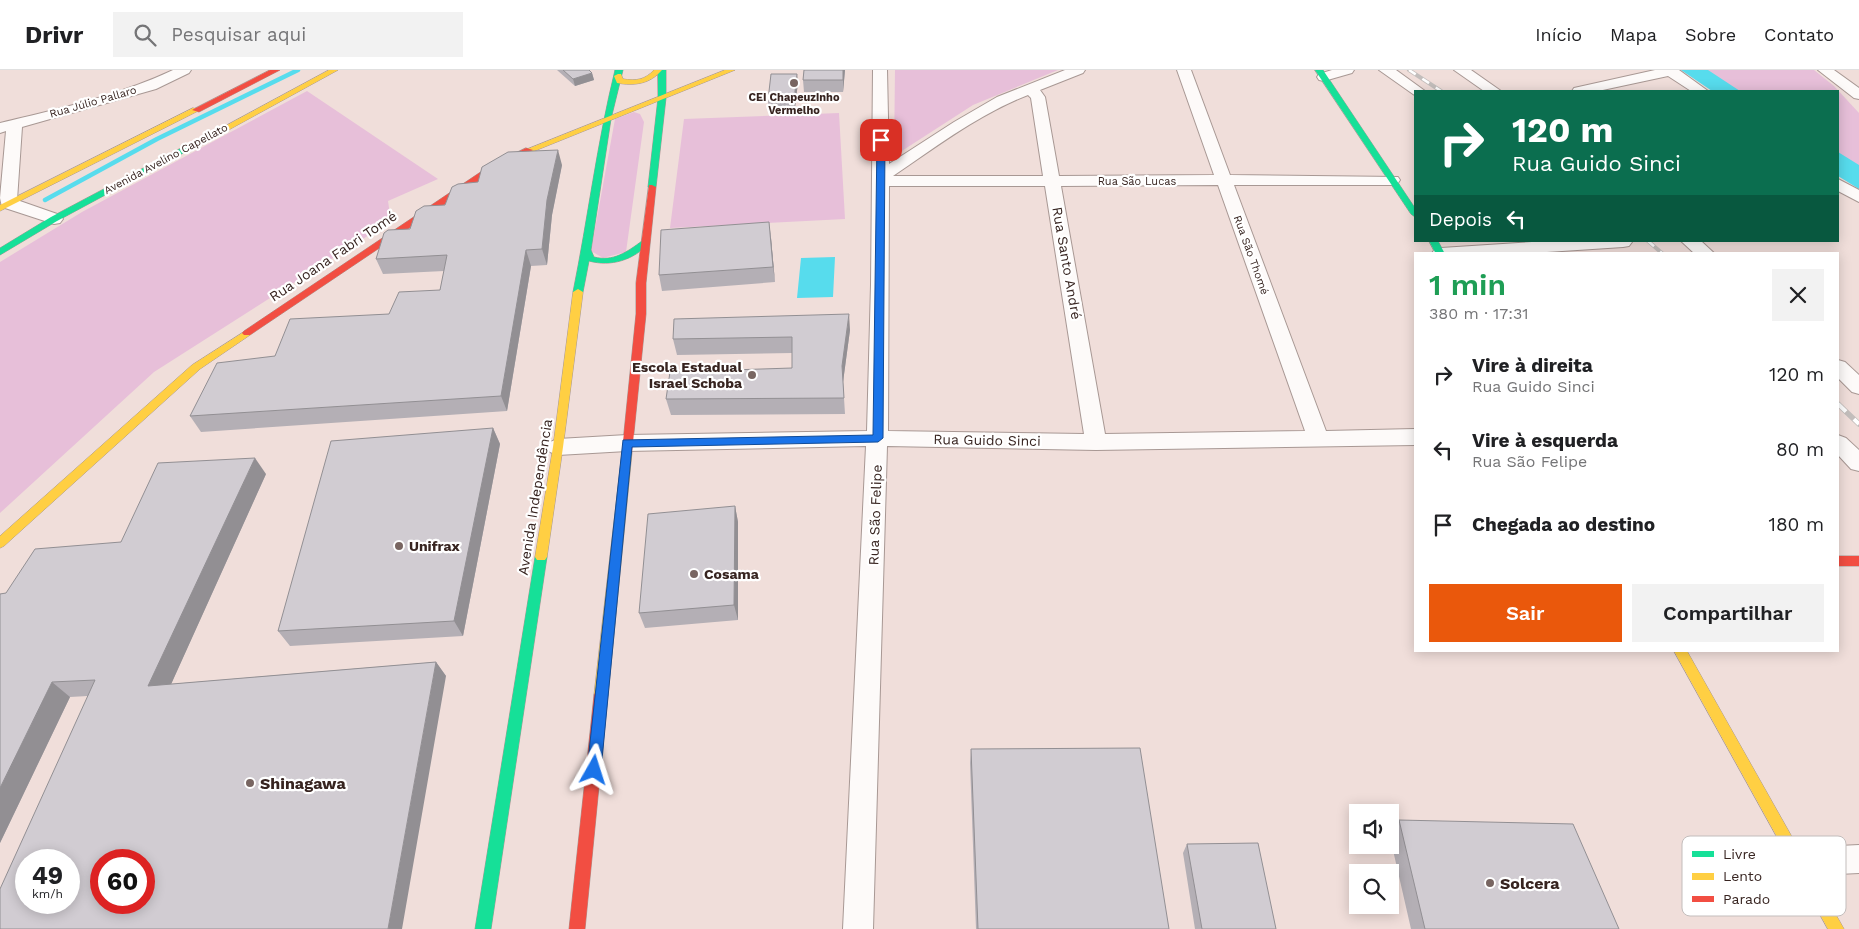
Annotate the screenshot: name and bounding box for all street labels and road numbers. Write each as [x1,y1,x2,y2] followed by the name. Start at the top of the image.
[48,83,138,121] street label: Rua Júlio Pallaro
[102,121,230,197] street label: Avenida Avelino Capellato
[1098,175,1177,188] street label: Rua São Lucas
[1049,205,1085,321] street label: Rua Santo André
[266,207,400,305] street label: Rua Joana Fabri Tomé
[1231,214,1271,296] street label: Rua São Thomé
[515,418,555,576] street label: Avenida Independência
[933,431,1041,449] street label: Rua Guido Sinci
[865,464,885,566] street label: Rua São Felipe

